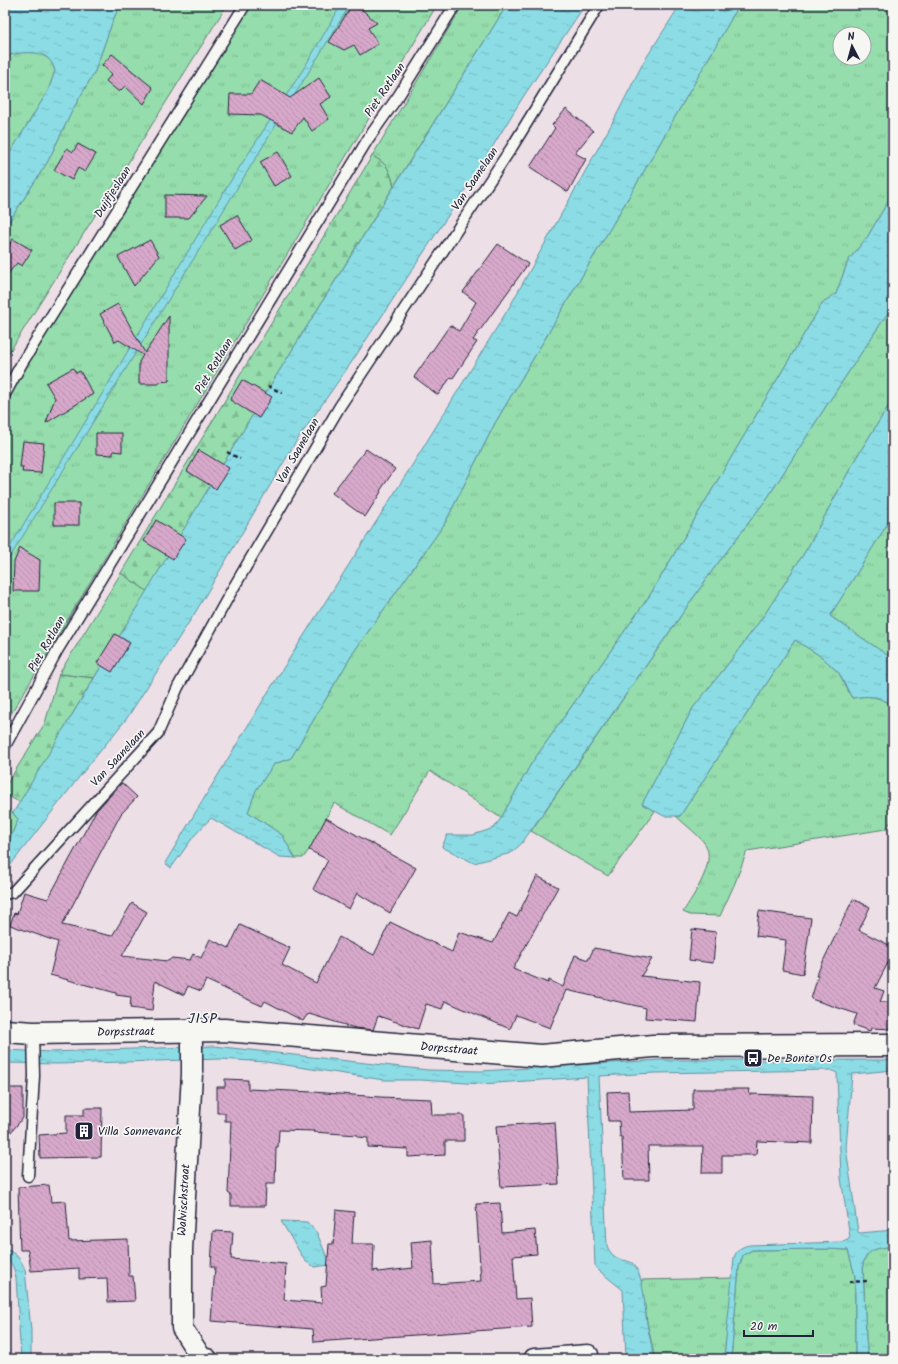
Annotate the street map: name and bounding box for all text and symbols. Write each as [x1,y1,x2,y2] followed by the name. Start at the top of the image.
[832,26,872,66] north arrow
[847,28,856,46] text: N
[360,59,410,121] street label: Piet Rotlaan
[447,143,503,215] street label: Van Saanelaan
[90,162,136,222] street label: Duijfjeslaan
[190,335,238,397] street label: Piet Rotlaan
[271,415,325,487] street label: Van Saanelaan
[23,612,71,676] street label: Piet Rotlaan
[86,725,150,791] street label: Van Saanelaan
[188,1008,218,1030] district label: JISP
[97,1022,155,1041] street label: Dorpsstraat
[420,1037,479,1060] street label: Dorpsstraat
[742,1047,764,1069] bus stop icon: De Bonte Os
[767,1049,832,1068] place label: De Bonte Os
[73,1120,95,1142] building icon: Villa Sonnevanck
[98,1122,182,1141] place label: Villa Sonnevanck
[173,1163,195,1237] street label: Walvischstraat
[744,1312,813,1338] scale bar
[750,1317,778,1336] text: 20 m

